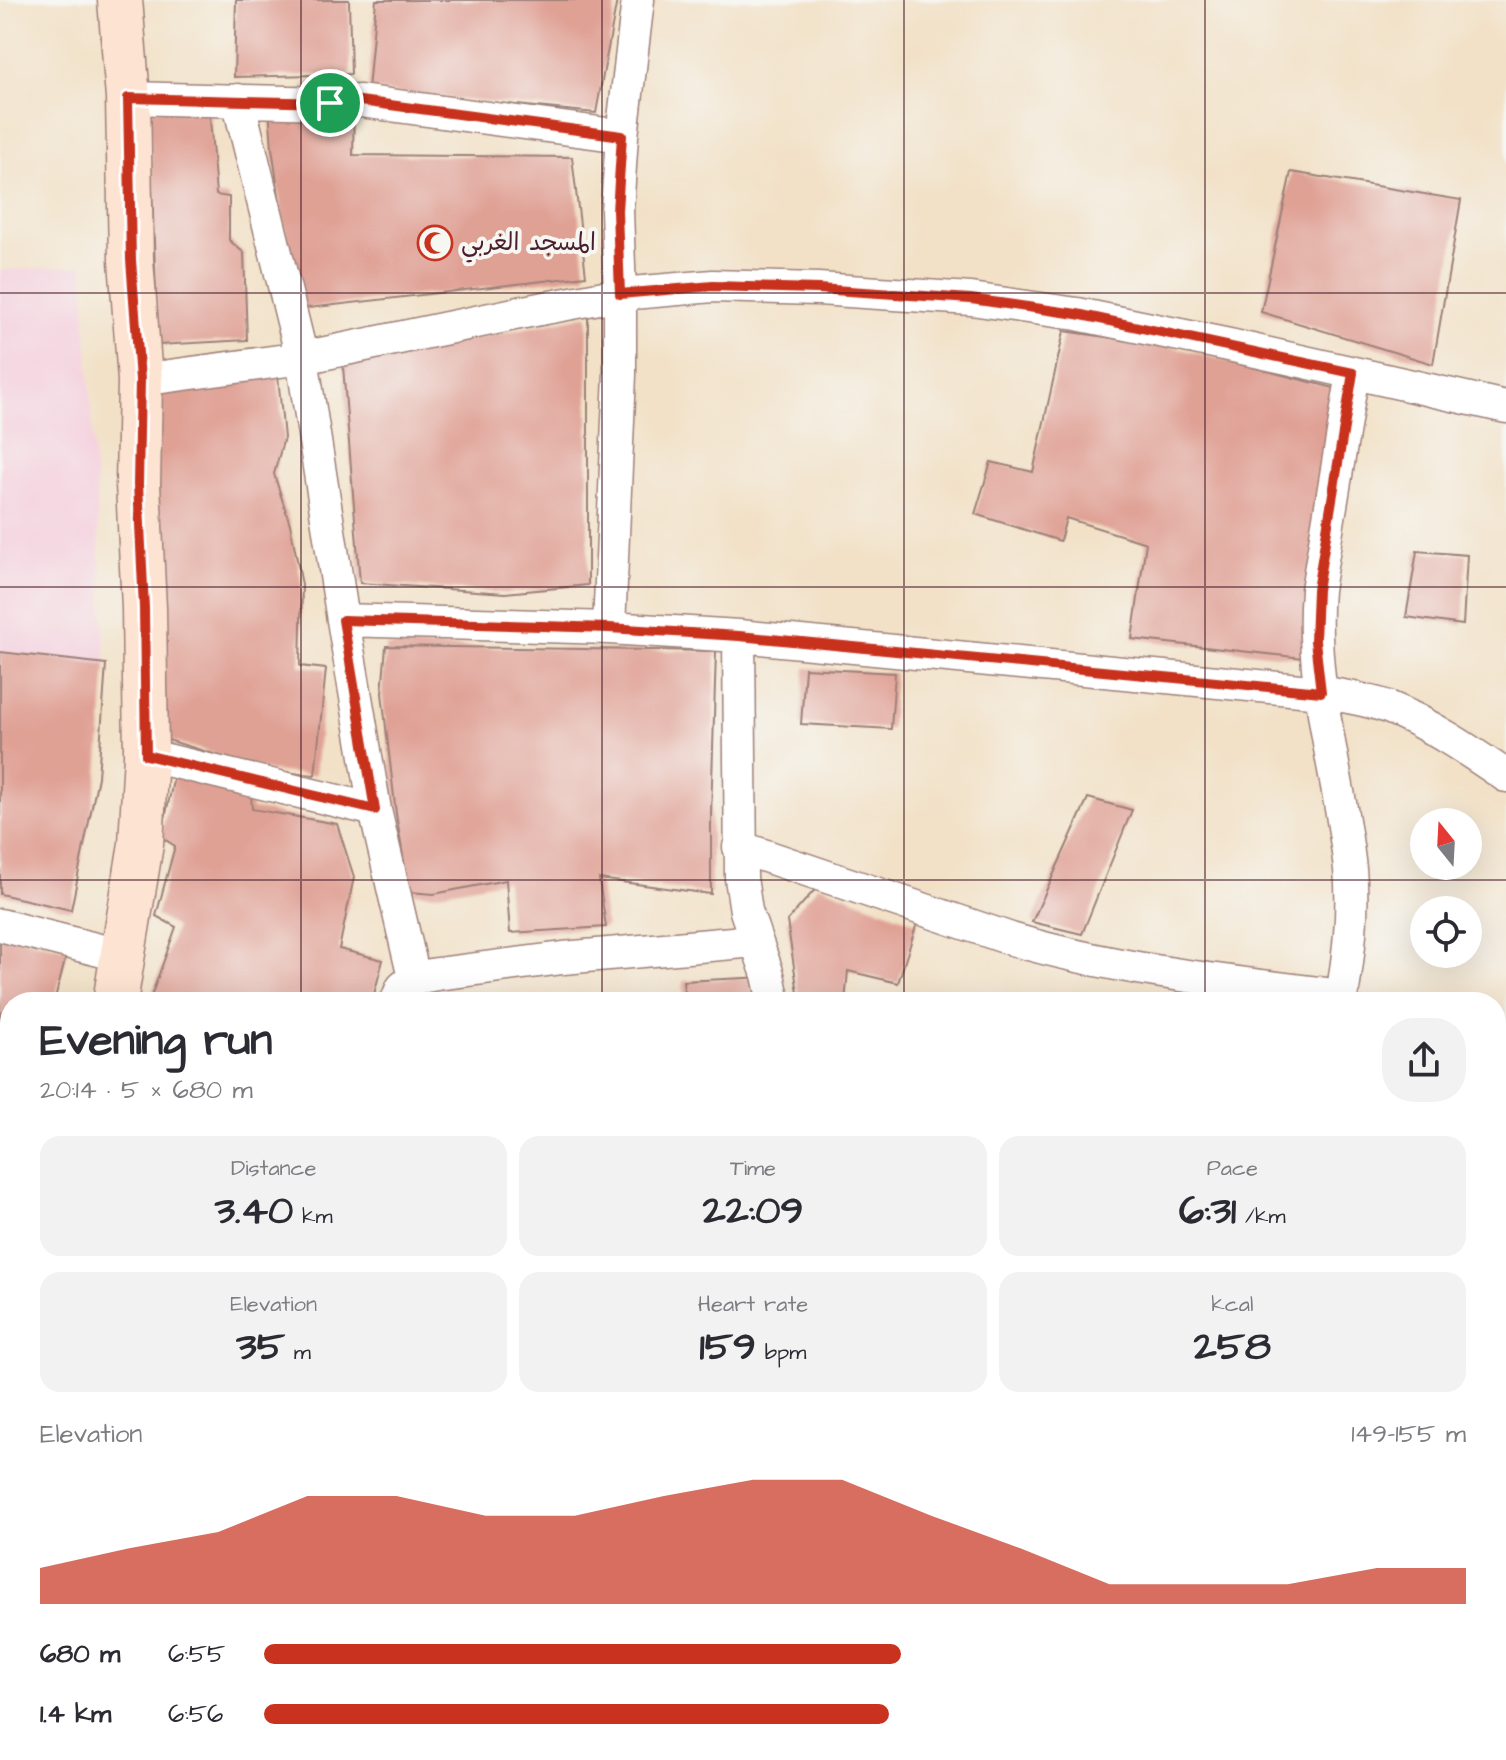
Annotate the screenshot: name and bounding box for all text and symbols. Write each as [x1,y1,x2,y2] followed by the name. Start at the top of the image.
[296,69,364,137] pin
[308,81,352,125] icon: arrive
[416,224,454,262] mosque icon: المسجد الغربي
[461,226,596,263] place label: المسجد الغربي
[1410,808,1482,880] north arrow
[1410,808,1482,968] map controls
[1410,896,1482,968] button: locate
[40,1011,272,1072] text: Evening run
[1382,1018,1466,1102] button: share
[40,1072,253,1108] text: 20:14 · 5 × 680 m
[231,1153,316,1184] text: Distance
[730,1153,776,1184] text: Time
[1207,1153,1258,1184] text: Pace
[215,1184,293,1239] text: 3.40
[703,1184,803,1239] text: 22:09
[1179,1184,1236,1239] text: 6:31
[293,1201,333,1232] text: km
[1236,1201,1286,1232] text: /km
[230,1289,317,1320] text: Elevation
[698,1289,808,1320] text: Heart rate
[1211,1289,1253,1320] text: kcal
[236,1320,285,1375] text: 35
[700,1320,756,1375] text: 159
[1194,1320,1271,1375] text: 258
[285,1337,311,1368] text: m
[756,1337,806,1368] text: bpm
[40,1416,142,1452] text: Elevation
[1351,1416,1466,1452] text: 149–155 m
[40,1636,120,1672] text: 680 m
[168,1636,225,1672] text: 6:55
[40,1696,111,1732] text: 1.4 km
[168,1696,223,1732] text: 6:56

